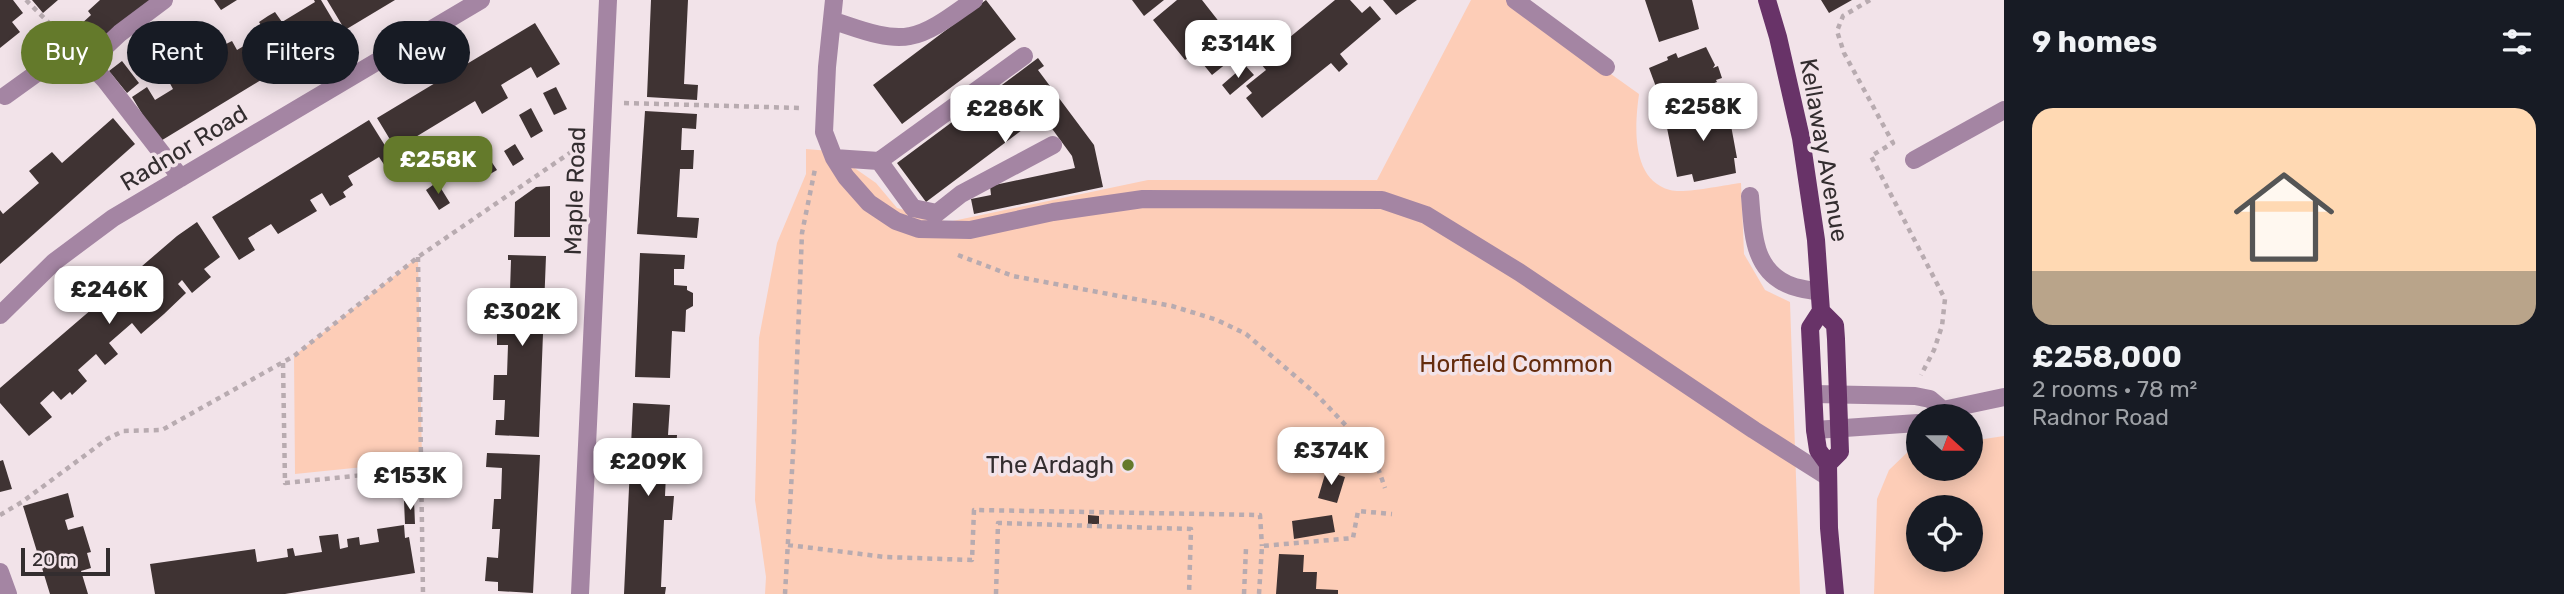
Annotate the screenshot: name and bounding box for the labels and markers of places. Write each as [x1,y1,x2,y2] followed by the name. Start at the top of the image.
[1189,20,1287,80] pin: £314K
[1654,83,1752,143] pin: £258K
[956,86,1054,145] pin: £286K
[389,136,487,196] pin: £258K
[60,266,158,326] pin: £246K
[473,288,571,348] pin: £302K
[1282,428,1380,487] pin: £374K
[599,438,697,498] pin: £209K
[986,451,1114,479] place label: The Ardagh
[361,452,459,512] pin: £153K
[1120,457,1136,473] marker: The Ardagh

